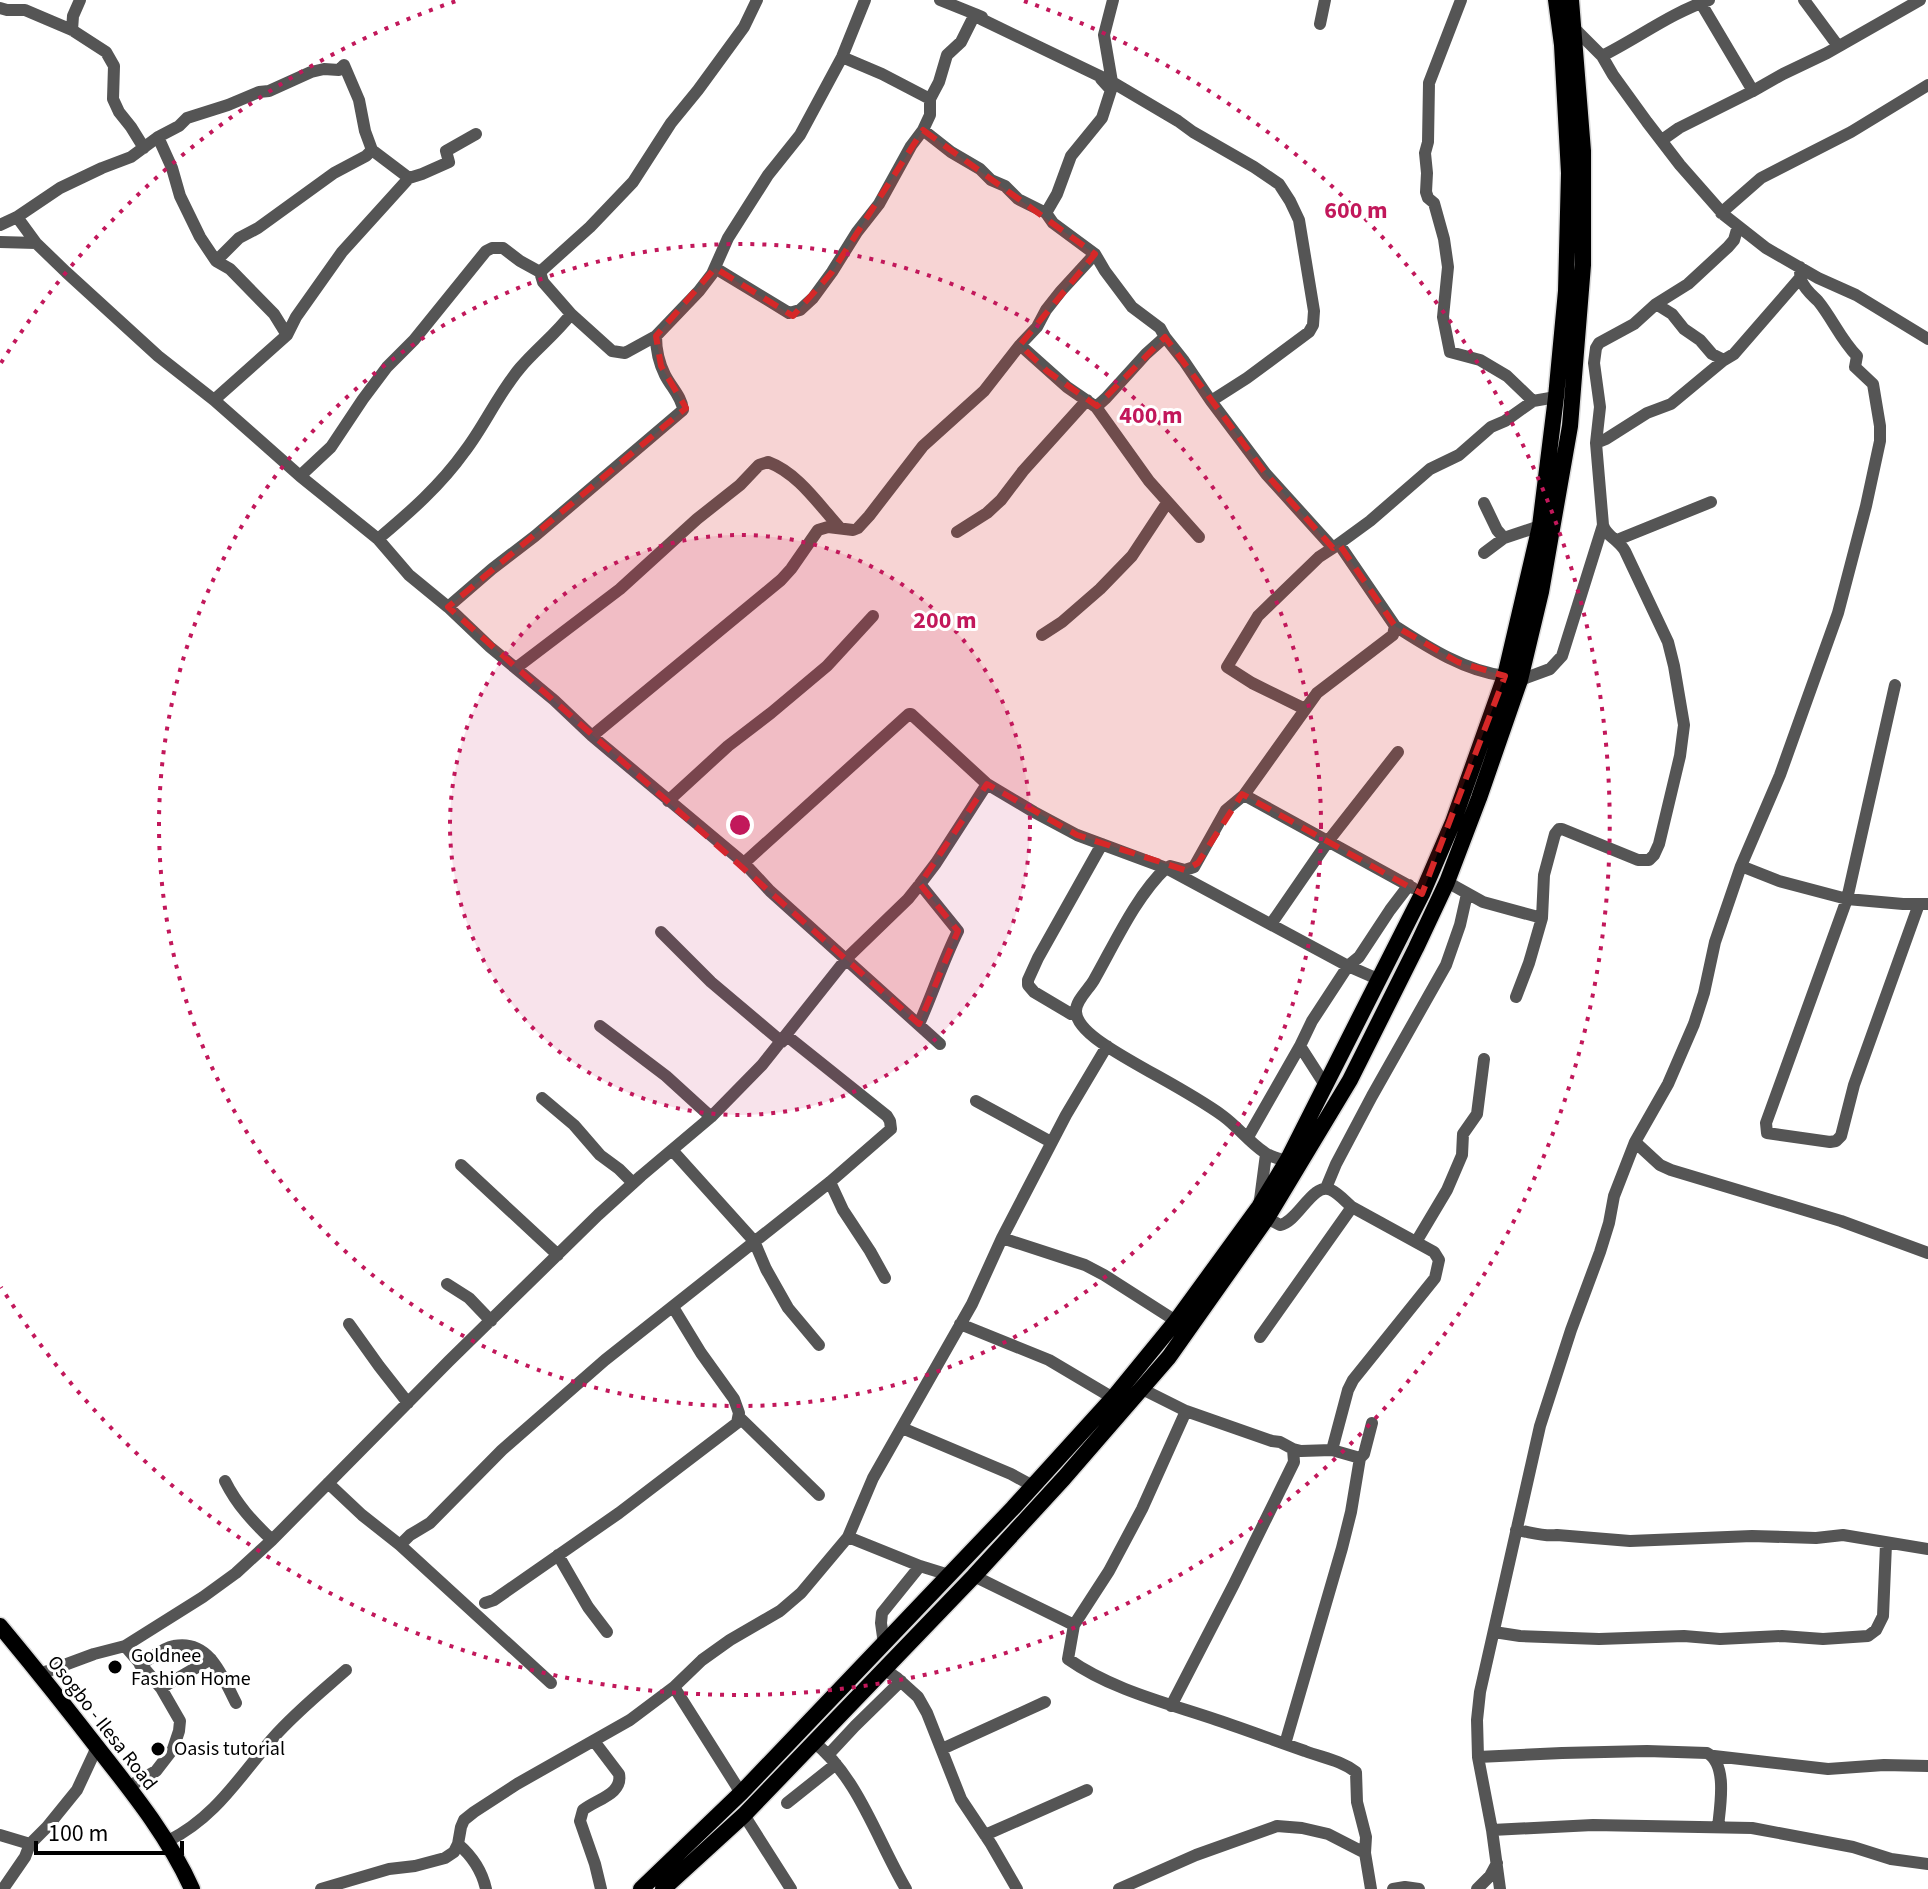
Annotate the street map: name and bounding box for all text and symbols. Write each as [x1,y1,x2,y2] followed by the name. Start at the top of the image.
[1324,193,1388,228] text: 600 m
[1119,398,1183,433] text: 400 m
[913,603,977,638] text: 200 m
[726,811,754,839] centre of rings
[131,1642,251,1693] place label: Goldnee Fashion Home
[40,1650,164,1796] street label: Osogbo - Ilesa Road
[106,1658,124,1676] marker: Goldnee Fashion Home
[174,1735,285,1763] place label: Oasis tutorial
[149,1740,167,1758] marker: Oasis tutorial
[36,1805,182,1855] scale bar
[48,1816,108,1851] text: 100 m

